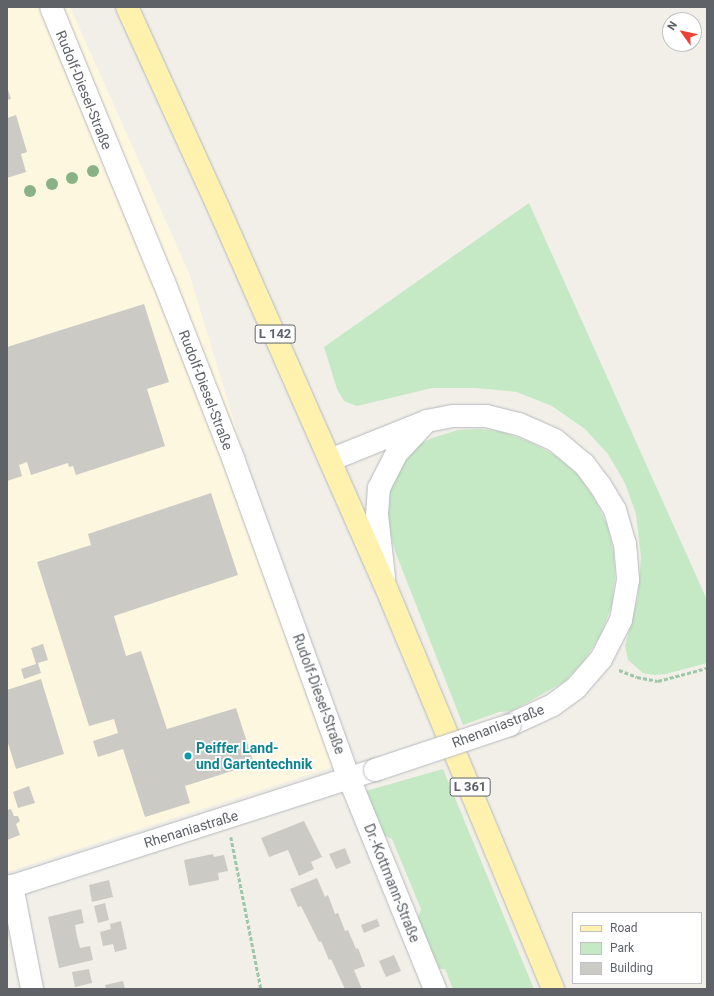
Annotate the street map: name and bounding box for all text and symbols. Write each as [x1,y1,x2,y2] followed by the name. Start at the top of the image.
[662,12,702,52] north arrow
[665,19,680,33] text: N
[52,28,116,152] street label: Rudolf-Diesel-Straße
[254,323,296,345] road number: L 142
[175,328,237,452] street label: Rudolf-Diesel-Straße
[289,631,349,757] street label: Rudolf-Diesel-Straße
[449,701,547,751] street label: Rhenaniastraße
[196,740,312,772] place label: Peiffer Land- und Gartentechnik
[183,751,193,761] marker: Peiffer Land- und Gartentechnik
[449,776,491,798] road number: L 361
[142,807,240,851] street label: Rhenaniastraße
[361,821,423,945] street label: Dr.-Kottmann-Straße
[572,912,702,984] legend
[610,921,638,935] text: Road
[610,941,634,955] text: Park
[610,961,653,975] text: Building

